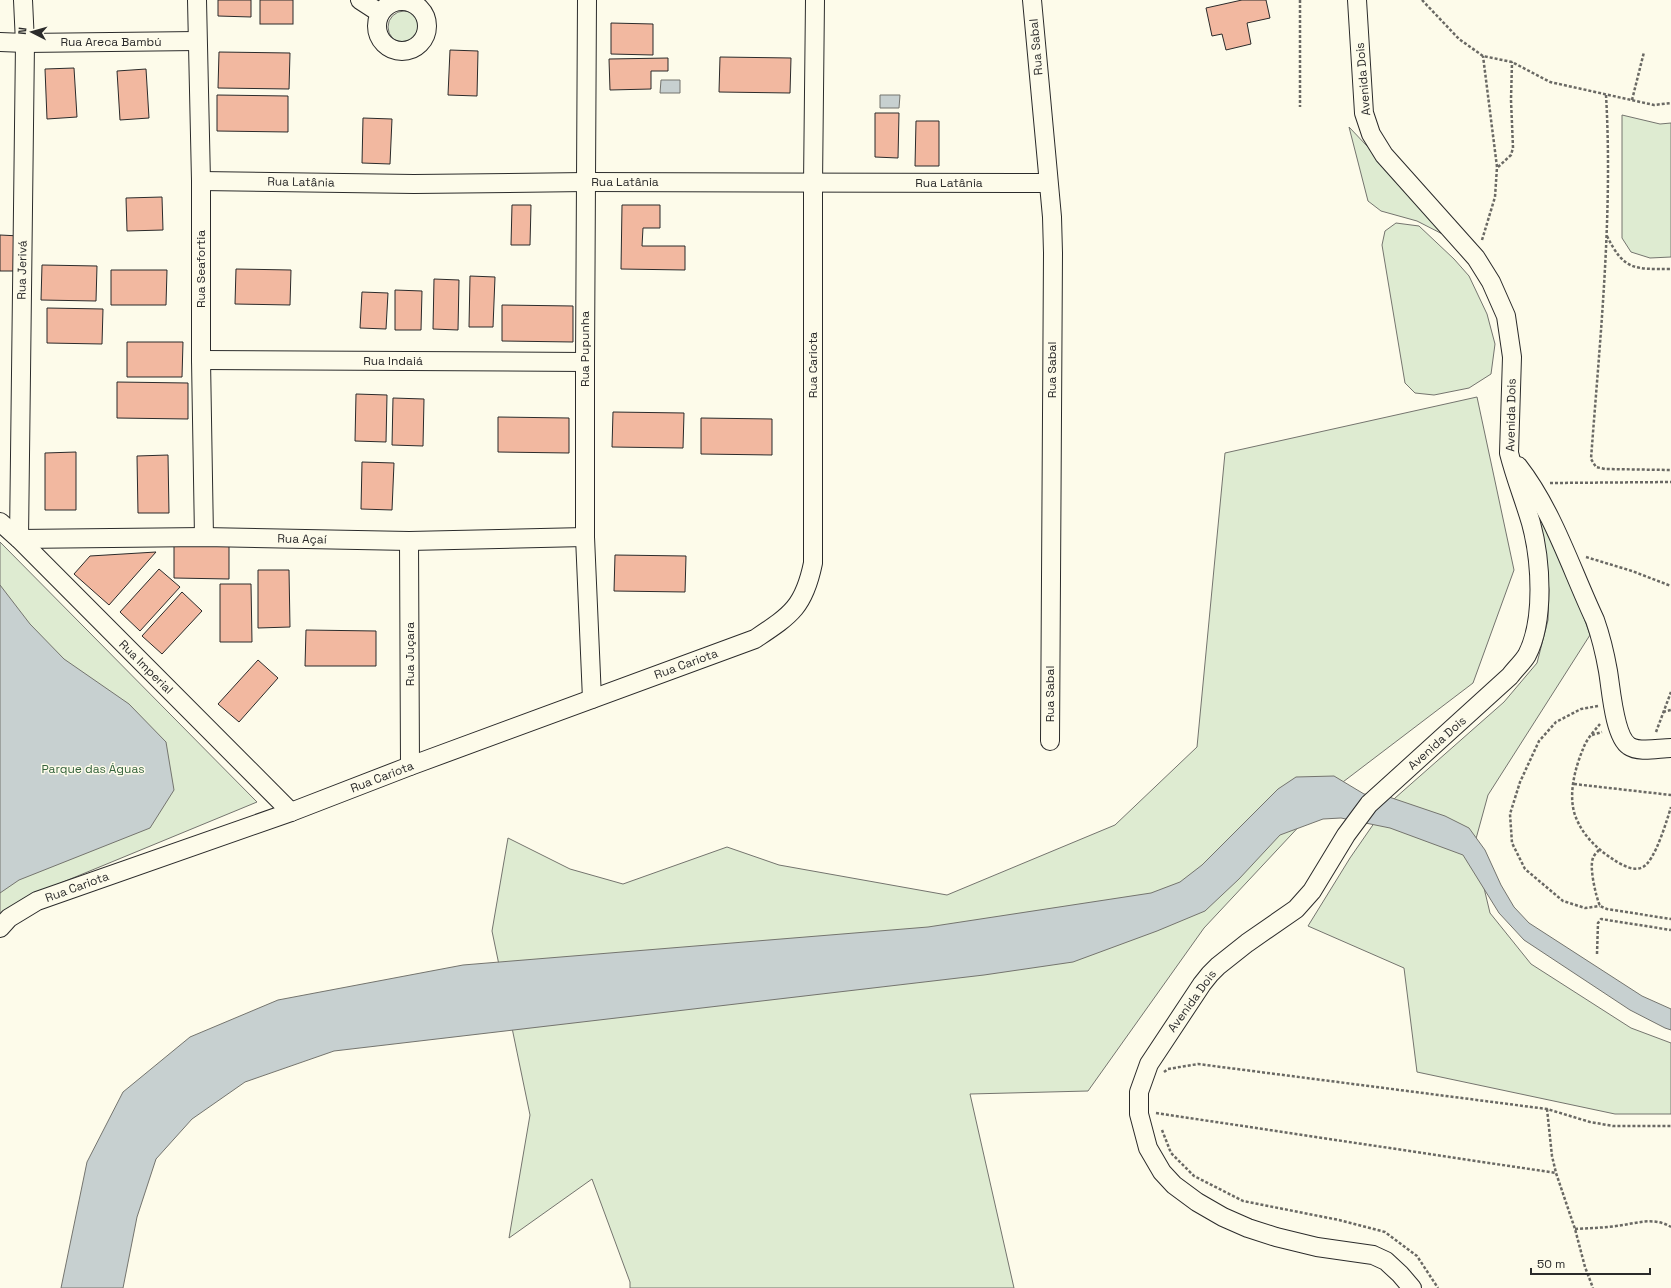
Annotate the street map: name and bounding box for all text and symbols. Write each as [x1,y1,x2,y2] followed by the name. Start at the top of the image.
[12,12,52,52] north arrow
[1026,18,1046,76] street label: Rua Sabal
[15,27,29,35] text: N
[60,34,162,50] street label: Rua Areca Bambú
[1352,42,1374,116] street label: Avenida Dois
[267,173,335,191] street label: Rua Latânia
[591,174,659,190] street label: Rua Latânia
[915,175,983,191] street label: Rua Latânia
[193,230,209,308] street label: Rua Seafortia
[13,240,31,300] street label: Rua Jerivá
[577,311,593,387] street label: Rua Pupunha
[805,332,821,398] street label: Rua Cariota
[1044,342,1060,398] street label: Rua Sabal
[363,353,423,369] street label: Rua Indaiá
[1502,378,1520,452] street label: Avenida Dois
[277,531,327,547] street label: Rua Açaí
[402,622,418,686] street label: Rua Juçara
[115,636,177,698] street label: Rua Imperial
[652,645,720,683] street label: Rua Cariota
[1042,666,1058,722] street label: Rua Sabal
[1404,713,1470,773] street label: Avenida Dois
[348,758,416,796] street label: Rua Cariota
[41,761,145,777] park label: Parque das Águas
[43,868,111,906] street label: Rua Cariota
[1164,967,1220,1035] street label: Avenida Dois
[1531,1250,1650,1276] scale bar
[1537,1256,1565,1272] text: 50 m

